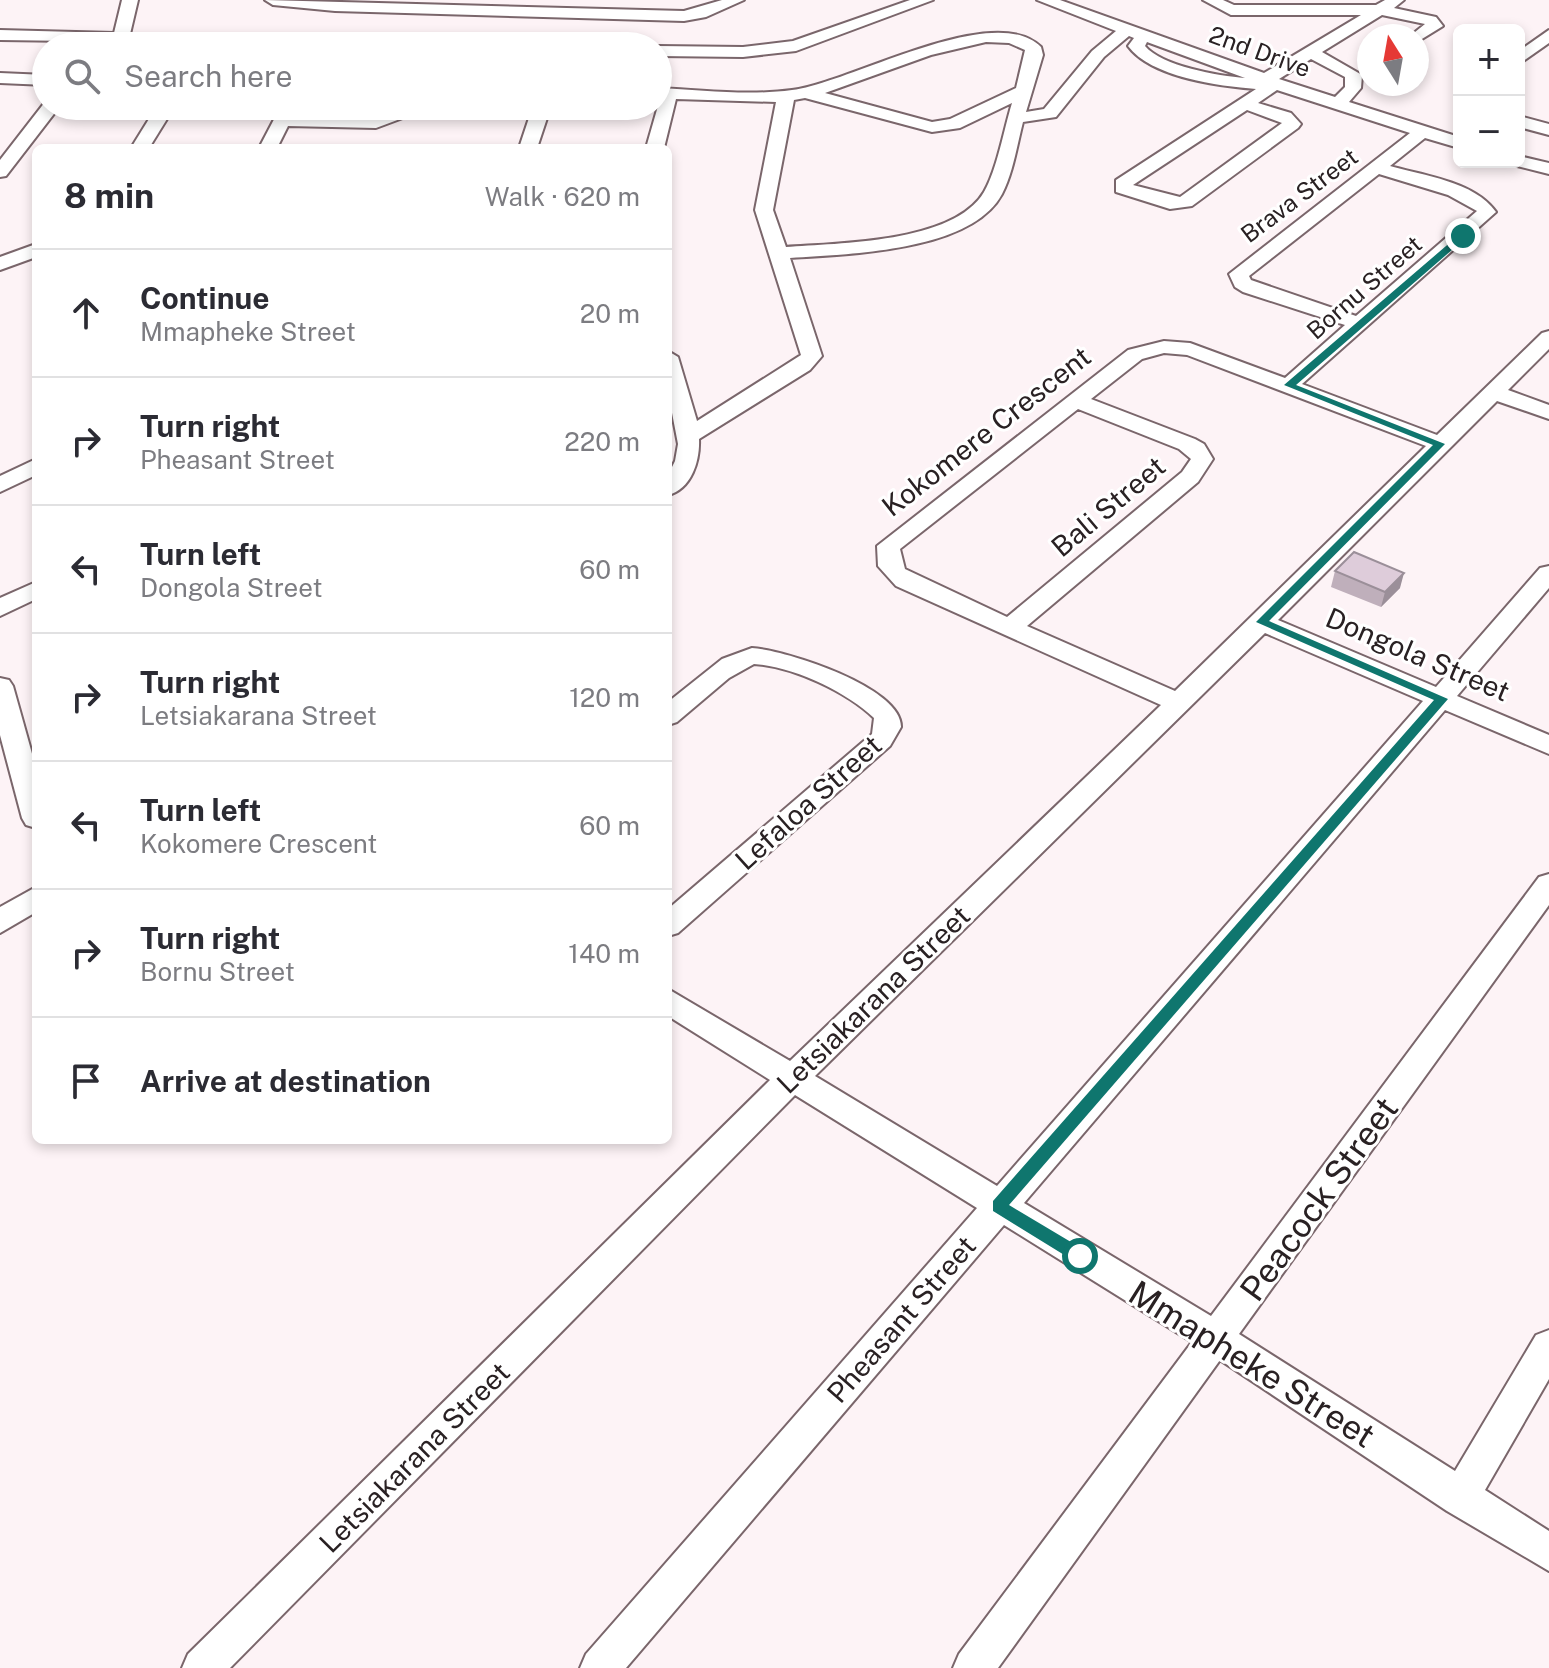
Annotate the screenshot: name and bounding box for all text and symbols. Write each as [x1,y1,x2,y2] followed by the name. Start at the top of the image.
[1206,20,1314,82] street label: 2nd Drive
[1357,24,1429,96] north arrow
[1453,24,1525,168] map controls
[1453,24,1525,96] button: +
[32,32,672,120] search box
[60,54,104,98] icon: search
[124,58,292,94] text: Search here
[1453,96,1525,168] button: −
[1235,142,1363,248] street label: Brava Street
[64,176,154,216] text: 8 min
[485,181,640,212] text: Walk · 620 m
[1445,218,1481,254] route end
[1301,230,1427,344] street label: Bornu Street
[140,280,270,316] text: Continue
[64,291,108,335] icon: ahead
[580,298,640,329] text: 20 m
[140,316,356,347] text: Mmapheke Street
[875,339,1097,523] street label: Kokomere Crescent
[140,408,280,444] text: Turn right
[64,419,108,463] icon: right
[564,426,640,457] text: 220 m
[140,444,335,475] text: Pheasant Street
[1044,449,1172,563] street label: Bali Street
[140,536,261,572] text: Turn left
[64,547,108,591] icon: left
[579,554,640,585] text: 60 m
[140,572,323,603] text: Dongola Street
[1321,600,1515,708] street label: Dongola Street
[140,664,280,700] text: Turn right
[64,675,108,719] icon: right
[569,682,640,713] text: 120 m
[140,700,377,731] text: Letsiakarana Street
[728,728,888,876] street label: Lefaloa Street
[140,792,261,828] text: Turn left
[64,803,108,847] icon: left
[579,810,640,841] text: 60 m
[140,828,377,859] text: Kokomere Crescent
[770,898,976,1100] street label: Letsiakarana Street
[140,920,280,956] text: Turn right
[64,931,108,975] icon: right
[568,938,640,969] text: 140 m
[140,956,295,987] text: Bornu Street
[64,1059,108,1103] icon: arrive
[140,1063,431,1099] text: Arrive at destination
[1232,1089,1406,1309] street label: Peacock Street
[820,1229,982,1409] street label: Pheasant Street
[1062,1238,1098,1274] route start
[1122,1272,1382,1456] street label: Mmapheke Street
[312,1355,516,1559] street label: Letsiakarana Street

